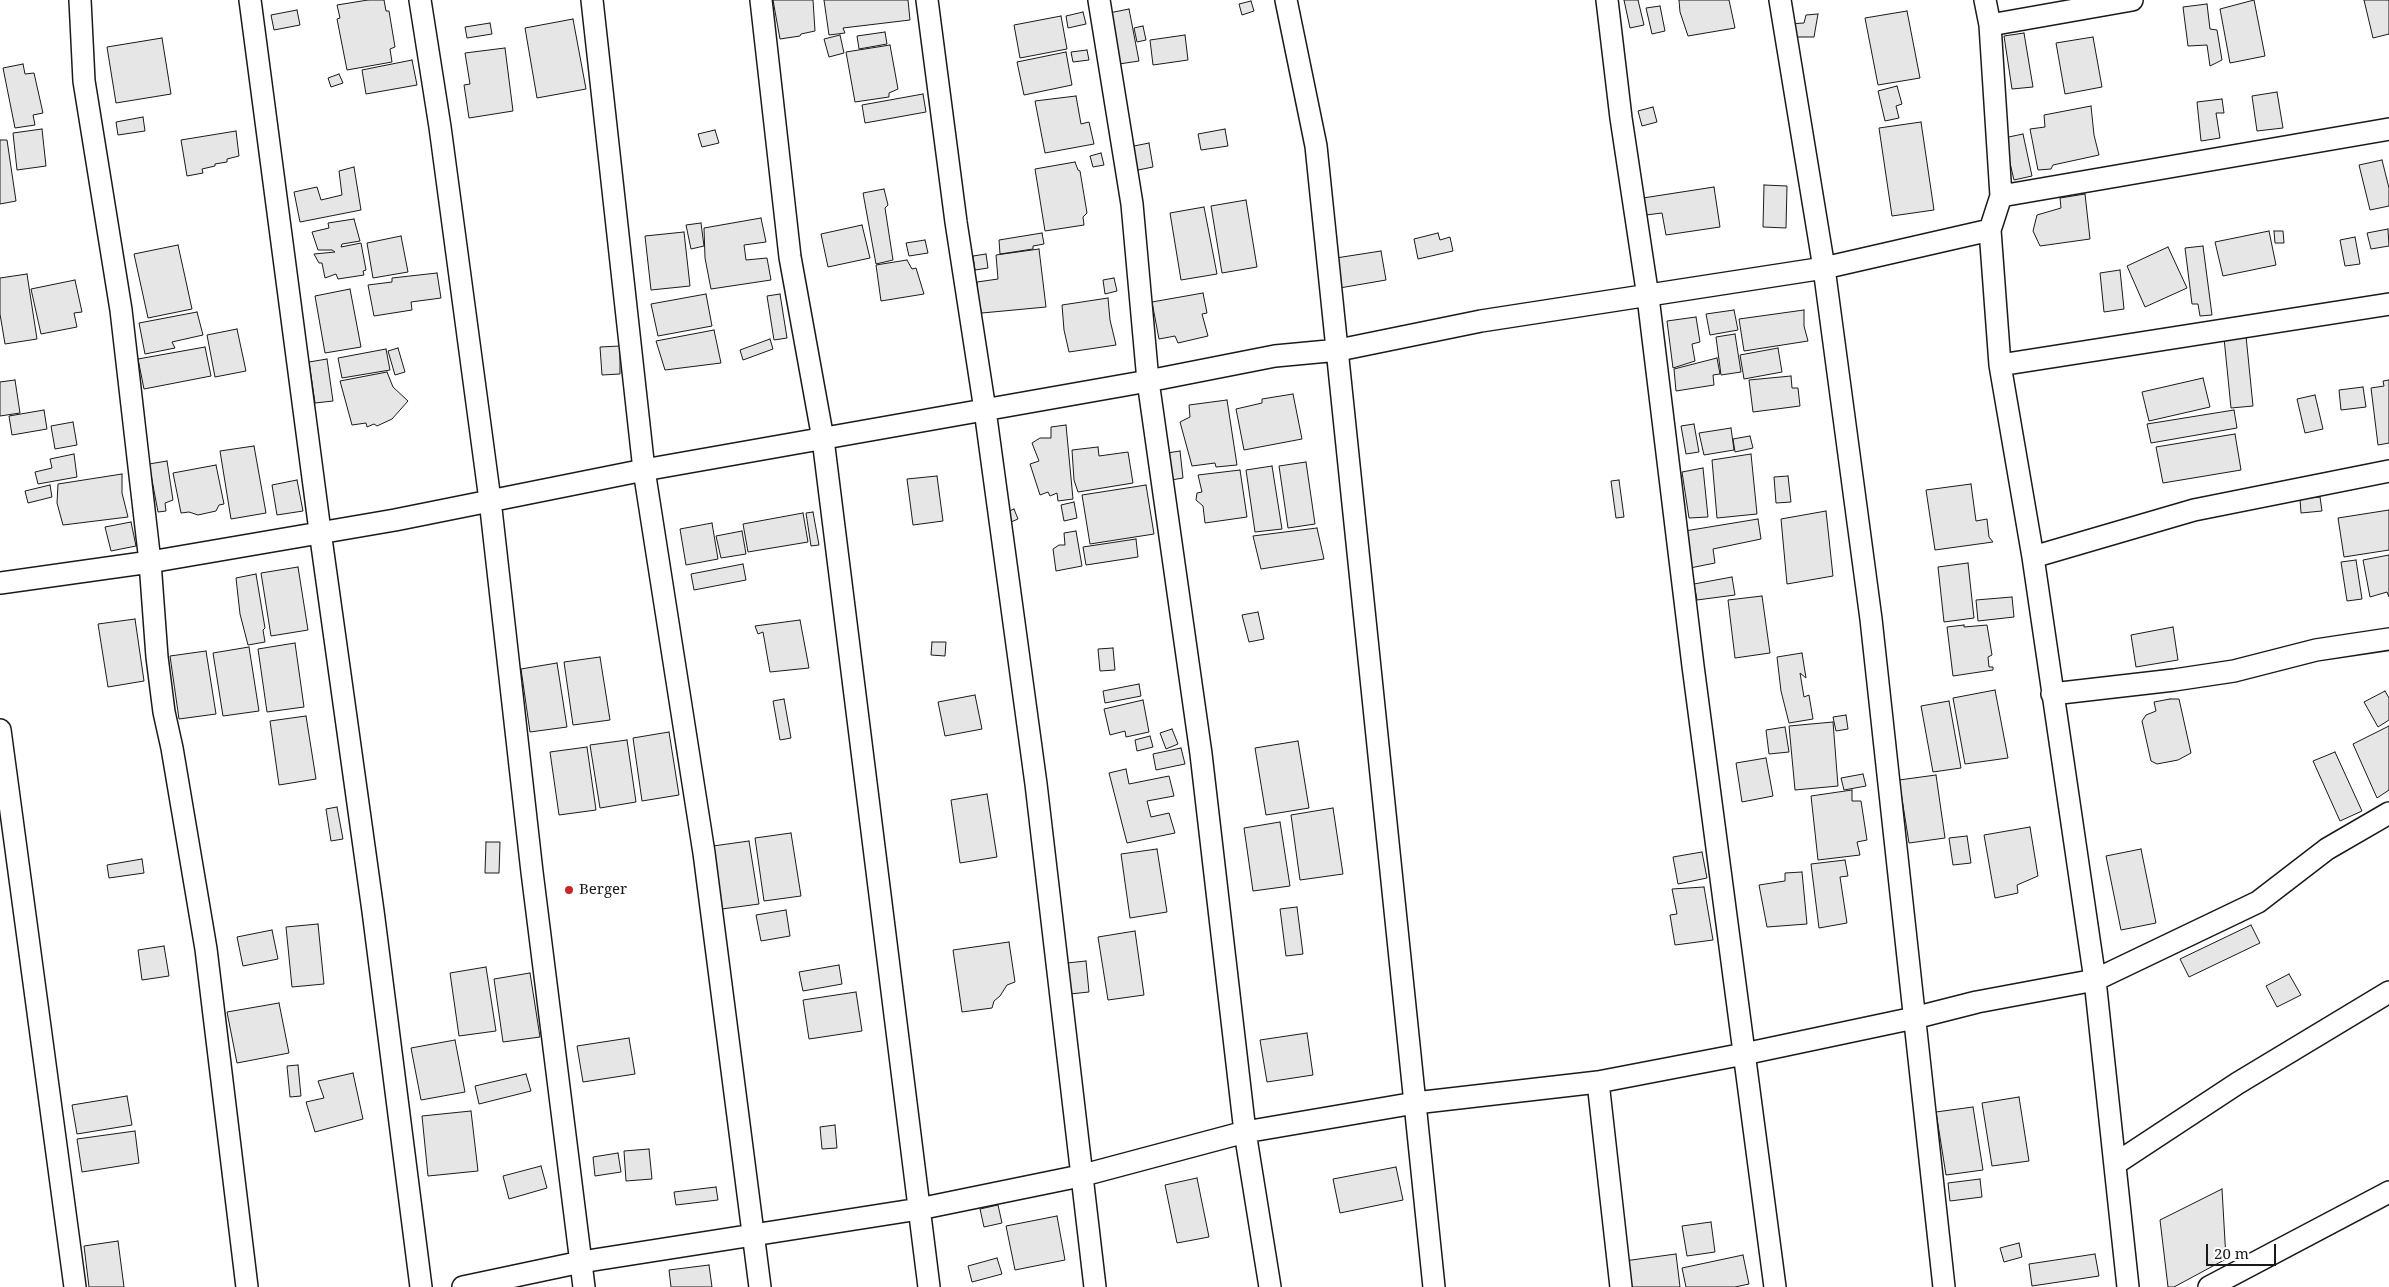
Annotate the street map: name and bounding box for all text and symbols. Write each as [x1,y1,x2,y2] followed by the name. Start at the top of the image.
[579,881,627,899] place label: Berger
[563,884,575,896] marker: Berger
[2209,1234,2279,1266] scale bar
[2214,1243,2249,1263] text: 20 m

